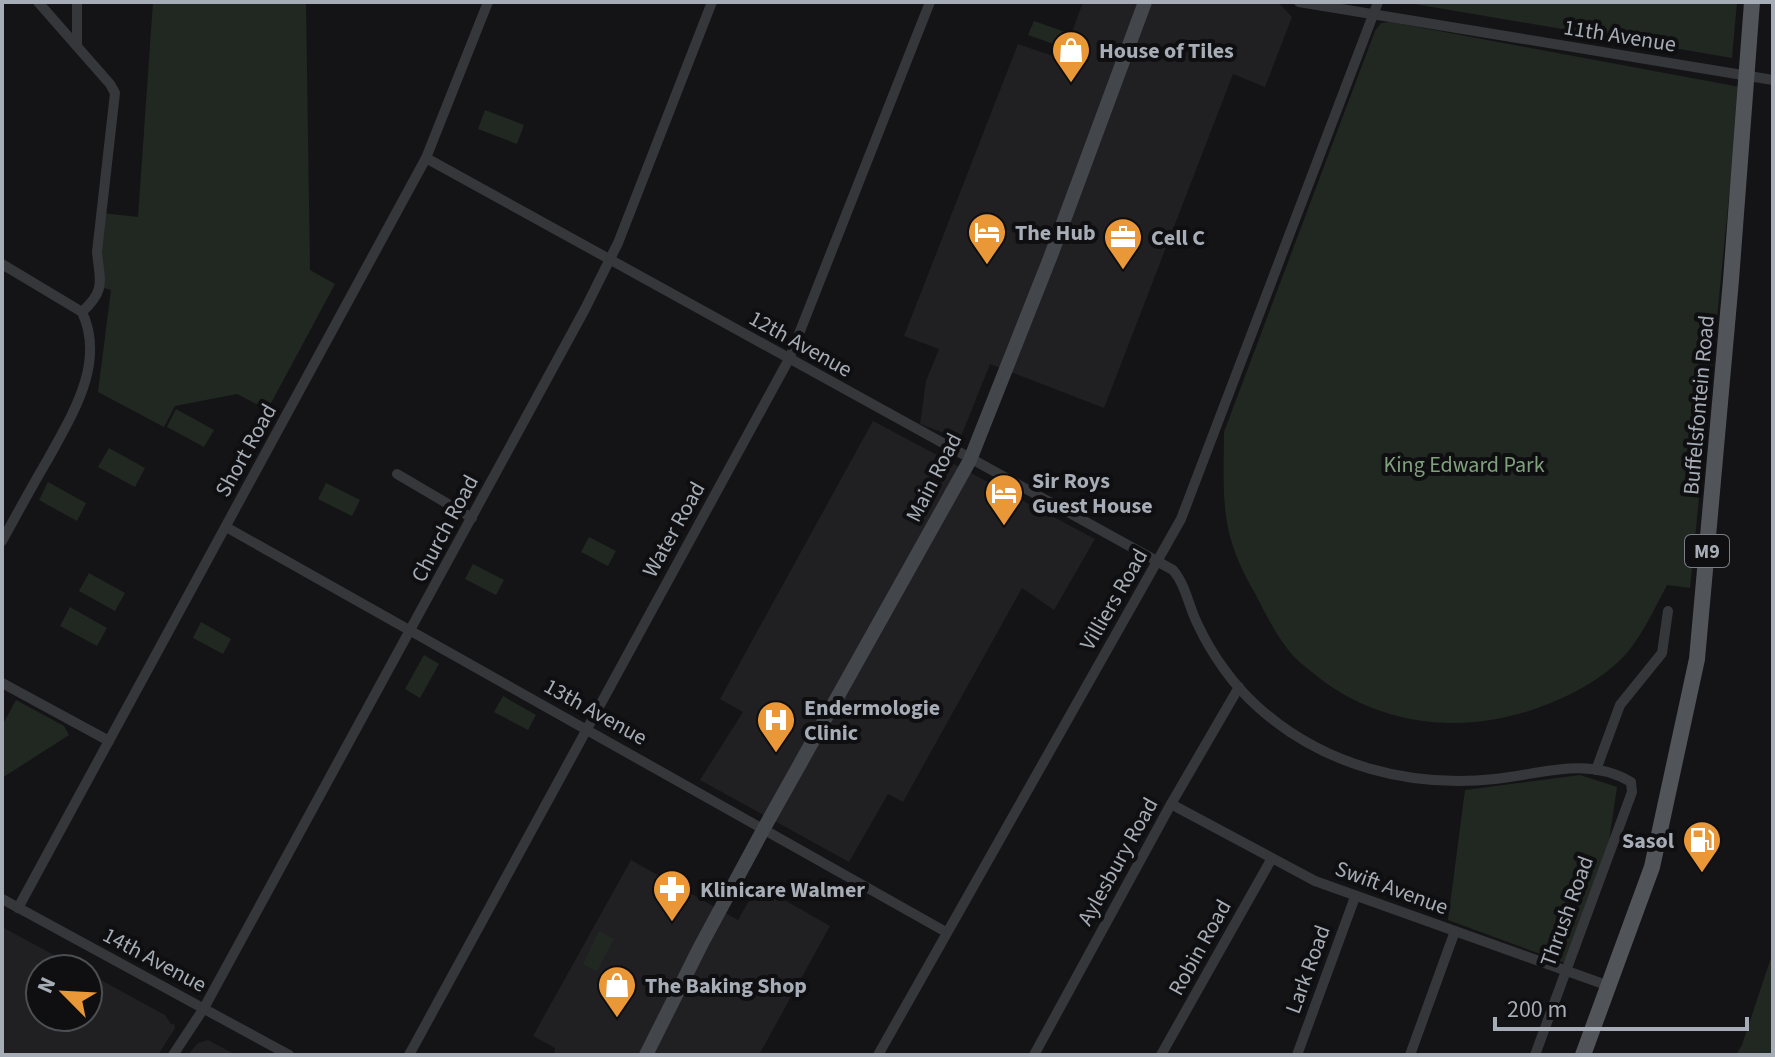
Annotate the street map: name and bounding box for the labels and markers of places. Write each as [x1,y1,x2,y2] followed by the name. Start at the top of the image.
[1050,29,1092,84] shop icon: House of Tiles
[1099,35,1234,67] place label: House of Tiles
[966,211,1008,266] hotel icon: The Hub
[1102,216,1144,271] office icon: Cell C
[1015,217,1096,249] place label: The Hub
[1151,222,1205,254] place label: Cell C
[1032,465,1153,522] place label: Sir Roys Guest House
[983,472,1025,527] hotel icon: Sir Roys Guest House
[804,692,940,749] place label: Endermologie Clinic
[755,699,797,754] hospital icon: Endermologie Clinic
[1681,819,1723,874] fuel station icon: Sasol
[1622,825,1675,857] place label: Sasol
[651,868,693,923] pharmacy icon: Klinicare Walmer
[700,874,865,906] place label: Klinicare Walmer
[596,964,638,1019] shop icon: The Baking Shop
[645,970,807,1002] place label: The Baking Shop

